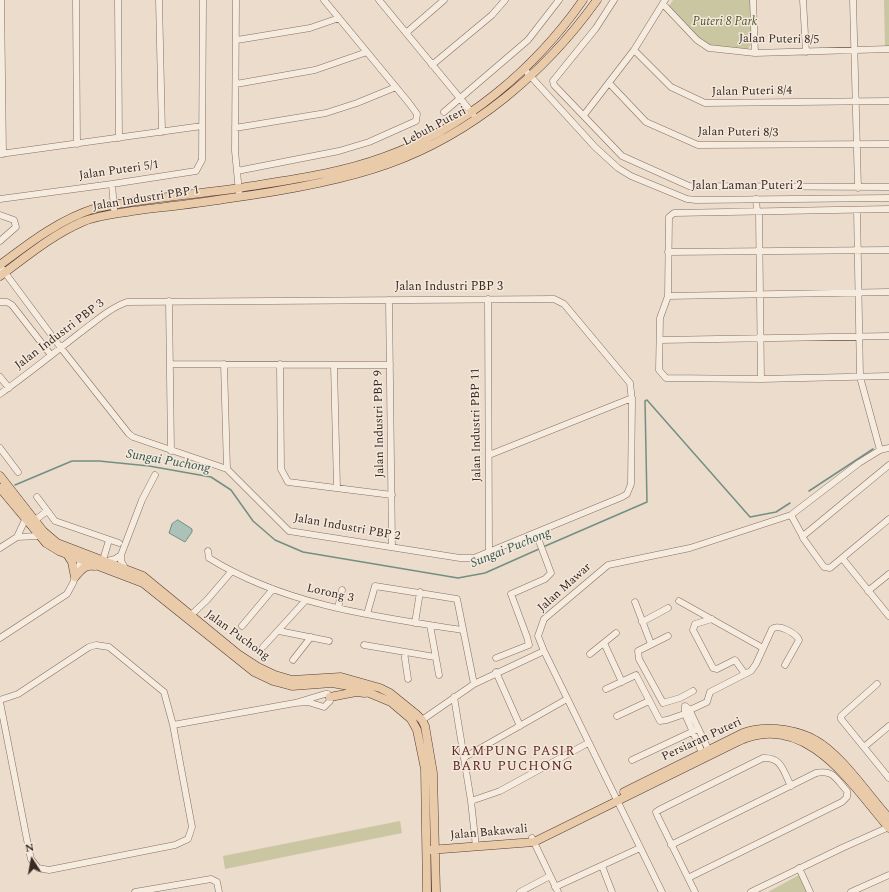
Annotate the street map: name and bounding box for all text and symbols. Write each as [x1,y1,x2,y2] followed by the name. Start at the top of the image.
[693,16,757,30] park label: Puteri 8 Park
[739,32,819,48] street label: Jalan Puteri 8/5
[712,84,792,100] street label: Jalan Puteri 8/4
[401,104,469,150] street label: Lebuh Puteri
[698,125,778,141] street label: Jalan Puteri 8/3
[78,158,160,184] street label: Jalan Puteri 5/1
[691,180,803,194] street label: Jalan Laman Puteri 2
[92,183,200,215] street label: Jalan Industri PBP 1
[395,281,503,295] street label: Jalan Industri PBP 3
[13,297,107,373] street label: Jalan Industri PBP 3
[469,368,485,482] street label: Jalan Industri PBP 11
[372,370,388,478] street label: Jalan Industri PBP 9
[125,447,211,477] water label: Sungai Puchong
[293,512,401,544] street label: Jalan Industri PBP 2
[469,526,553,572] water label: Sungai Puchong
[535,560,595,616] street label: Jalan Mawar
[305,582,355,606] street label: Lorong 3
[202,608,272,664] street label: Jalan Puchong
[660,715,744,765] street label: Persiaran Puteri
[451,744,575,775] district label: KAMPUNG PASIR BARU PUCHONG
[450,822,528,844] street label: Jalan Bakawali
[24,839,36,857] text: N
[12,840,52,880] north arrow

